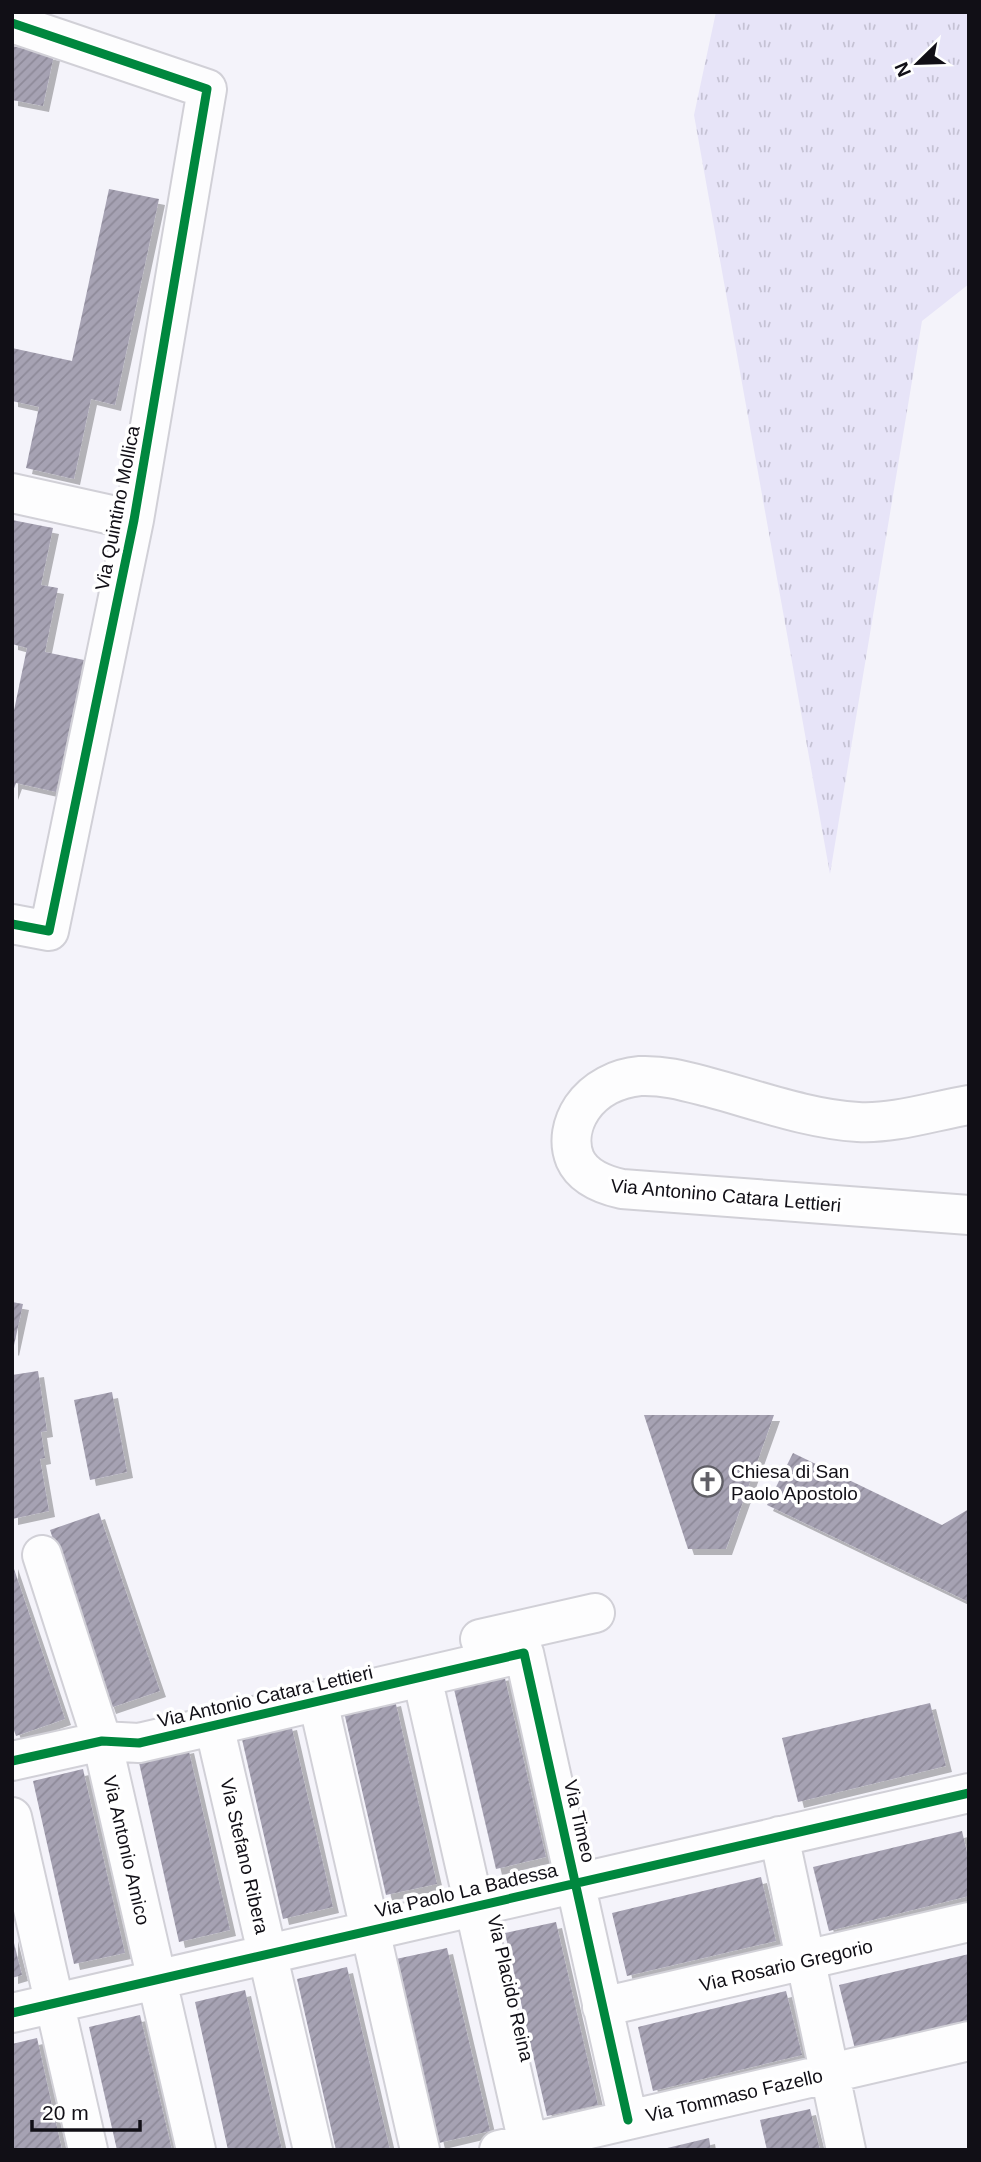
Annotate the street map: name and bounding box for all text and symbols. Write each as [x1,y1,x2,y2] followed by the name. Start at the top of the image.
[883,28,953,98] north arrow
[890,59,915,80] text: N
[91,423,144,592] street label: Via Quintino Mollica
[610,1175,842,1216] street label: Via Antonino Catara Lettieri
[731,1461,858,1504] place label: Chiesa di San Paolo Apostolo
[691,1465,725,1499] church icon: Chiesa di San Paolo Apostolo
[155,1661,375,1732] street label: Via Antonio Catara Lettieri
[99,1773,154,1927] street label: Via Antonio Amico
[216,1776,273,1936] street label: Via Stefano Ribera
[560,1778,599,1864] street label: Via Timeo
[373,1859,560,1922] street label: Via Paolo La Badessa
[483,1913,538,2064] street label: Via Placido Reina
[697,1935,875,1996] street label: Via Rosario Gregorio
[644,2065,825,2126] street label: Via Tommaso Fazello
[32,2088,140,2132] scale bar
[42,2101,89,2124] text: 20 m

